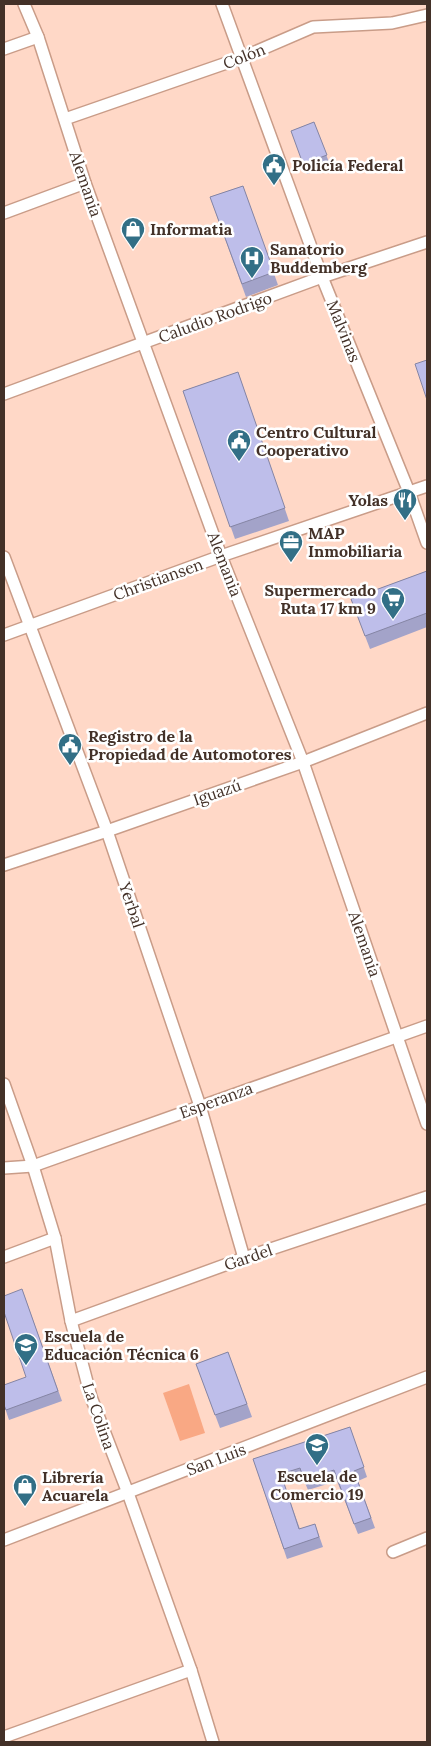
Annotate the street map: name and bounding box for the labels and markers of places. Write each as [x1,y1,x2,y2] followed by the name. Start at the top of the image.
[261,152,287,186] public building icon: Policía Federal
[292,155,403,175] place label: Policía Federal
[120,216,146,250] shop icon: Informatia
[150,219,233,239] place label: Informatia
[270,239,368,277] place label: Sanatorio Buddemberg
[239,245,265,279] hospital icon: Sanatorio Buddemberg
[256,422,376,460] place label: Centro Cultural Cooperativo
[226,428,252,462] public building icon: Centro Cultural Cooperativo
[392,487,418,521] restaurant icon: Yolas
[349,490,388,510] place label: Yolas
[308,523,403,561] place label: MAP Inmobiliaria
[278,529,304,563] office icon: MAP Inmobiliaria
[265,580,376,618] place label: Supermercado Ruta 17 km 9
[380,586,406,620] supermarket icon: Supermercado Ruta 17 km 9
[88,726,292,764] place label: Registro de la Propiedad de Automotores
[57,732,83,766] public building icon: Registro de la Propiedad de Automotores
[44,1326,199,1364] place label: Escuela de Educación Técnica 6
[13,1332,39,1366] school or university icon: Escuela de Educación Técnica 6
[304,1432,330,1466] school or university icon: Escuela de Comercio 19
[270,1466,364,1504] place label: Escuela de Comercio 19
[42,1467,109,1505] place label: Librería Acuarela
[12,1473,38,1507] shop icon: Librería Acuarela

